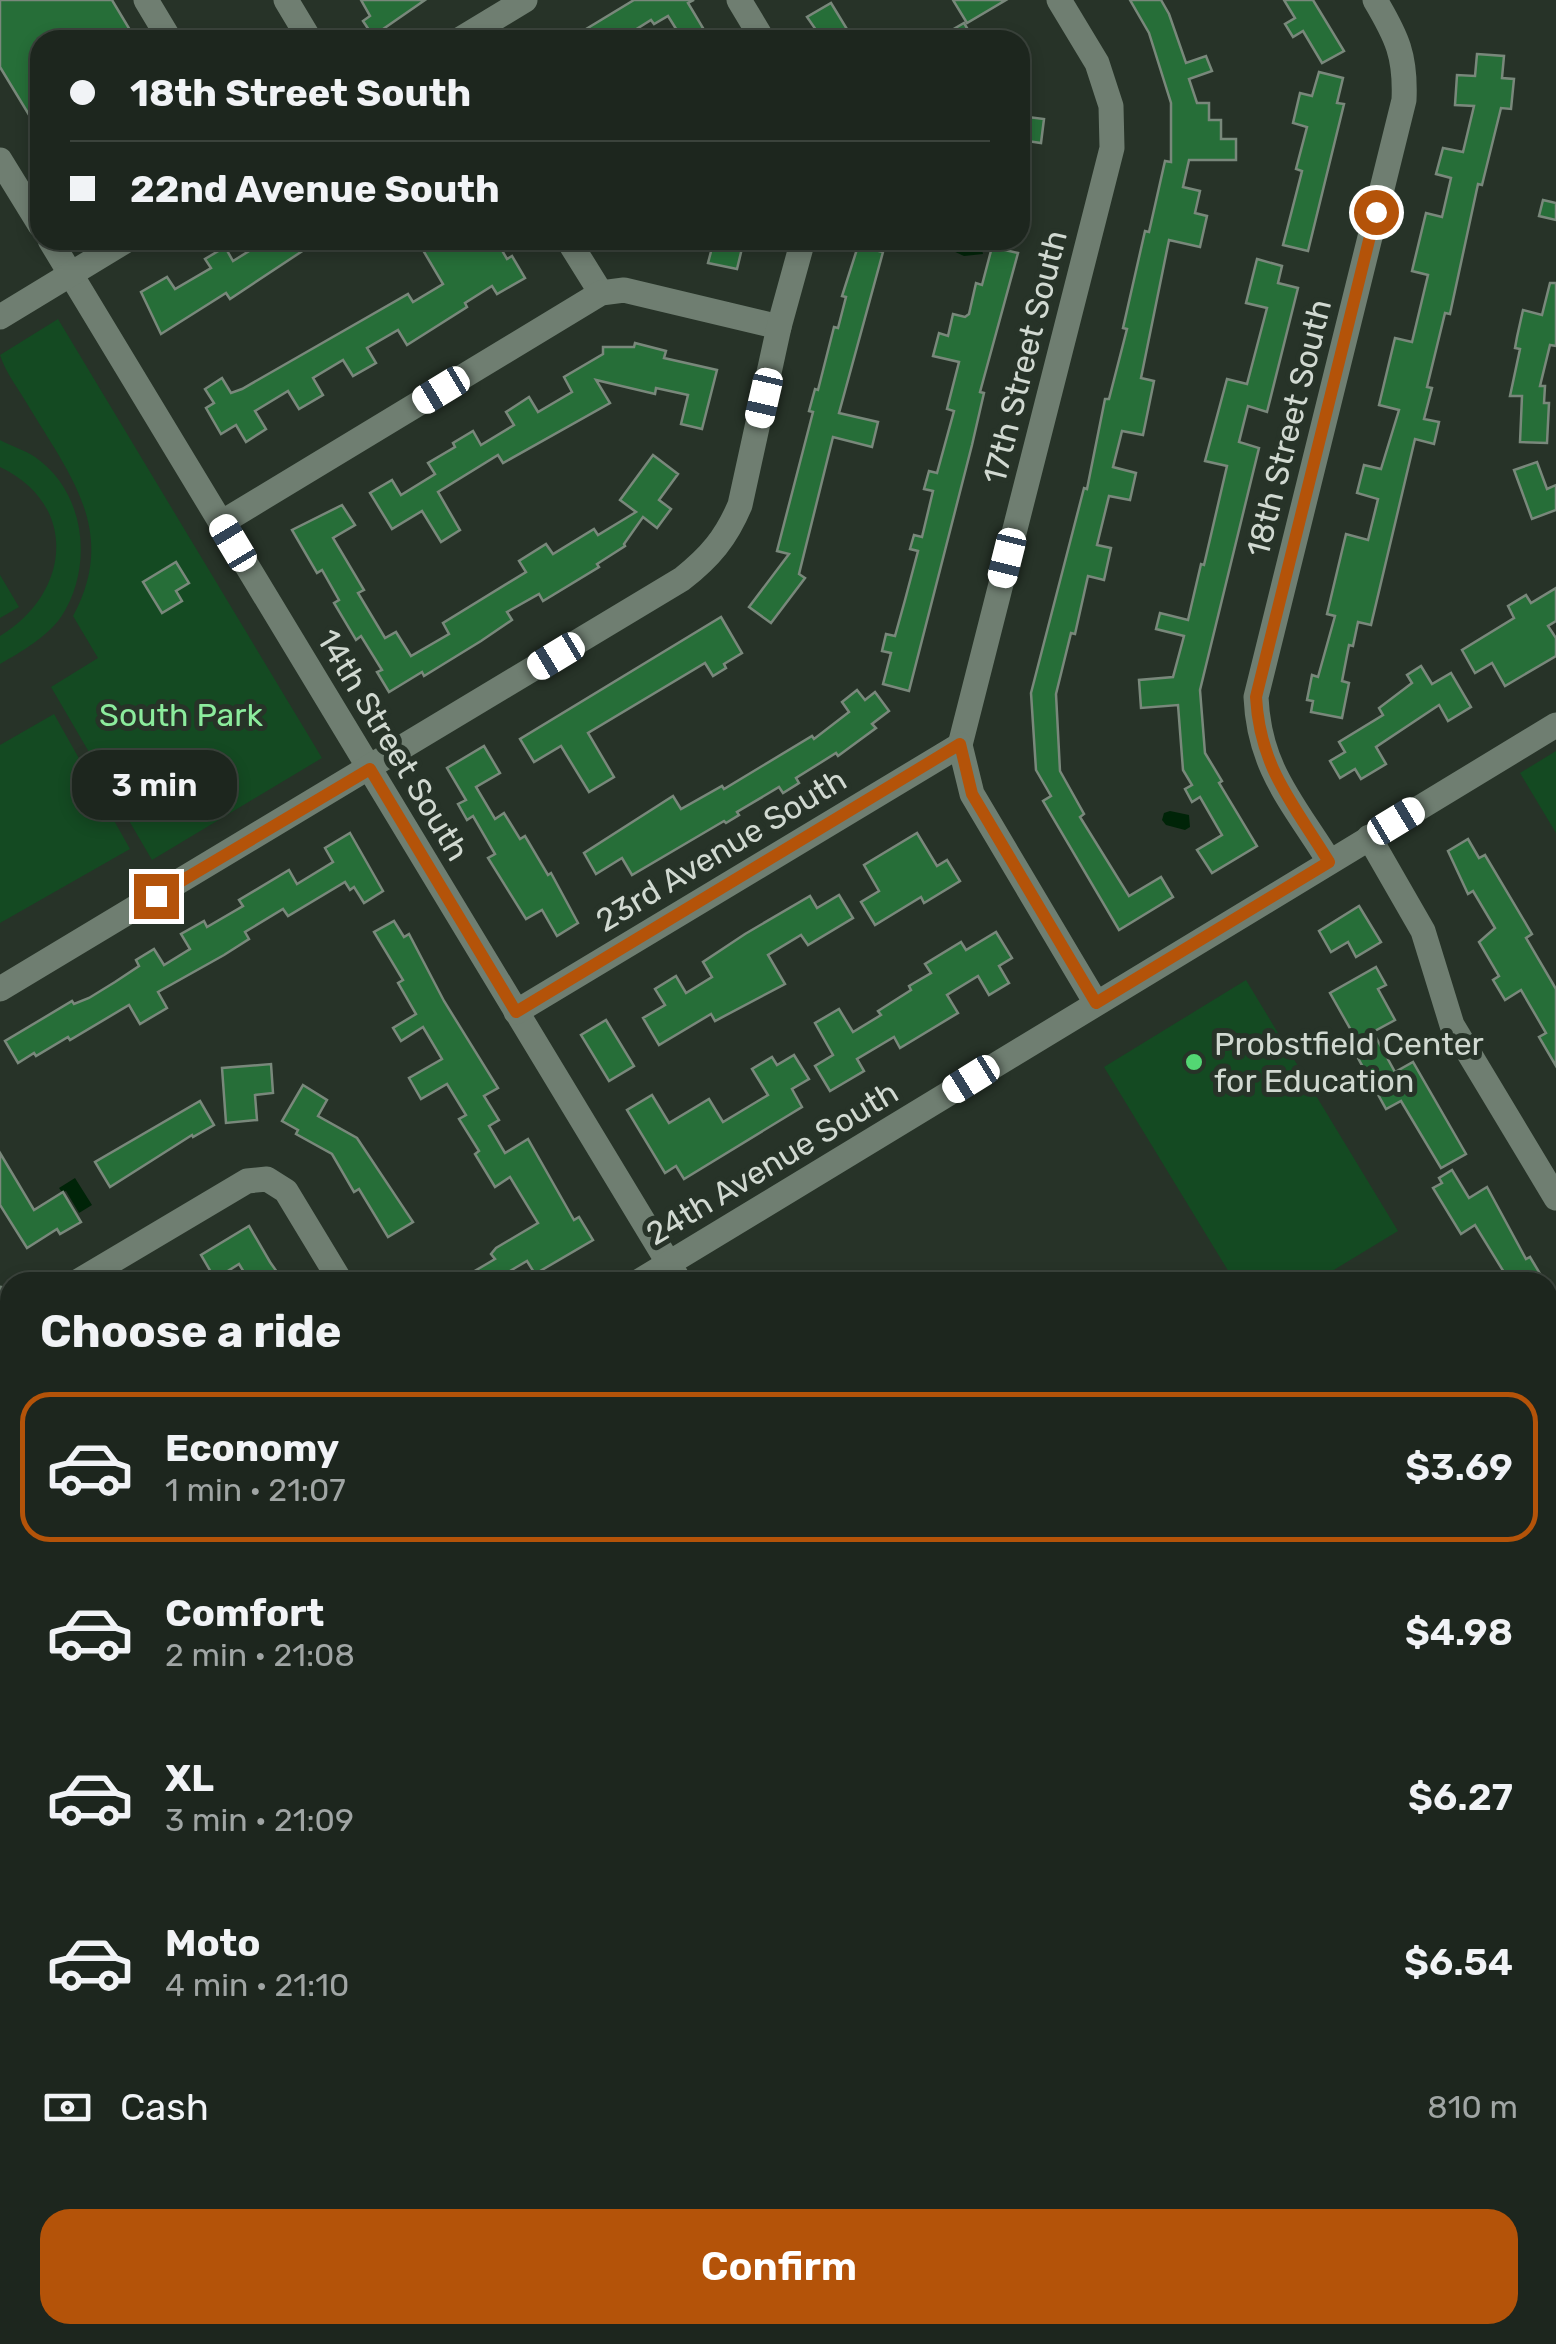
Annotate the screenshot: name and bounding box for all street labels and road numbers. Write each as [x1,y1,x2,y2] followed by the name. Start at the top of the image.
[975,226,1075,488] street label: 17th Street South
[1239,295,1339,561] street label: 18th Street South
[309,622,477,868] street label: 14th Street South
[589,760,853,940] street label: 23rd Avenue South
[639,1073,905,1253] street label: 24th Avenue South

